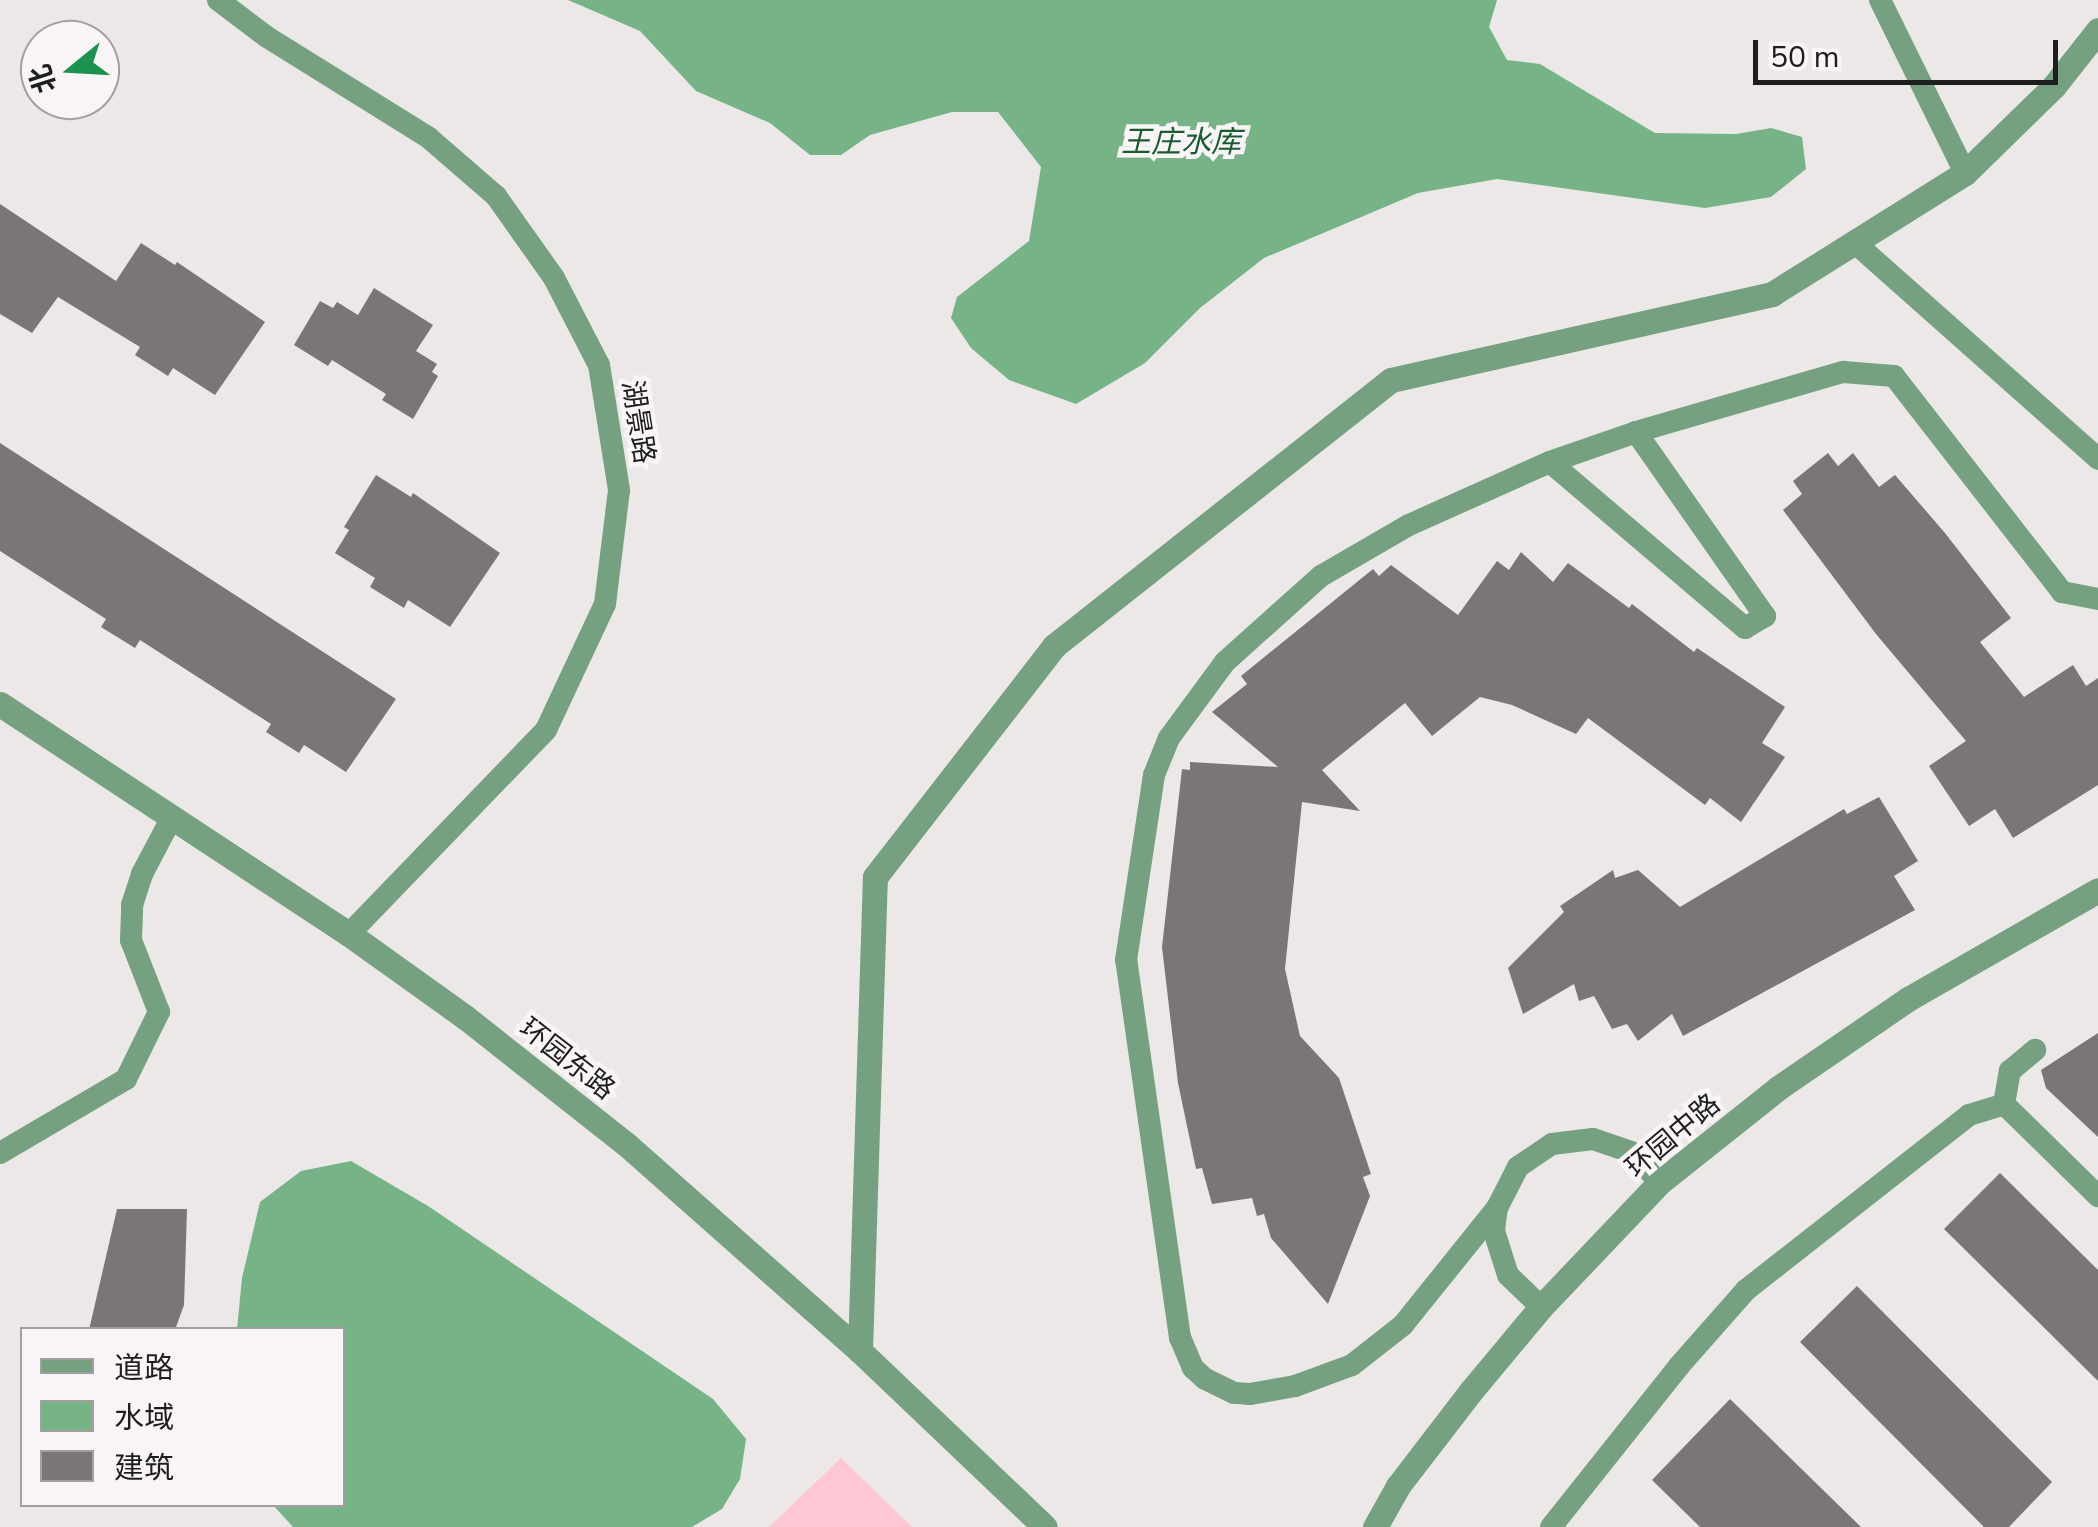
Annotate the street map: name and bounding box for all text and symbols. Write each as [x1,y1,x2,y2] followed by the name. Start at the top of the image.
[20,20,120,120] north arrow
[1758,20,2063,82] scale bar
[1770,37,1839,78] text: 50 m
[21,59,66,98] text: 北
[1121,125,1241,161] water label: 王庄水库
[615,378,661,466] street label: 湖景路
[513,1011,621,1107] street label: 环园东路
[1619,1087,1727,1185] street label: 环园中路
[20,1327,345,1507] legend
[114,1348,174,1389] text: 道路
[114,1398,174,1439] text: 水域
[114,1448,174,1489] text: 建筑

